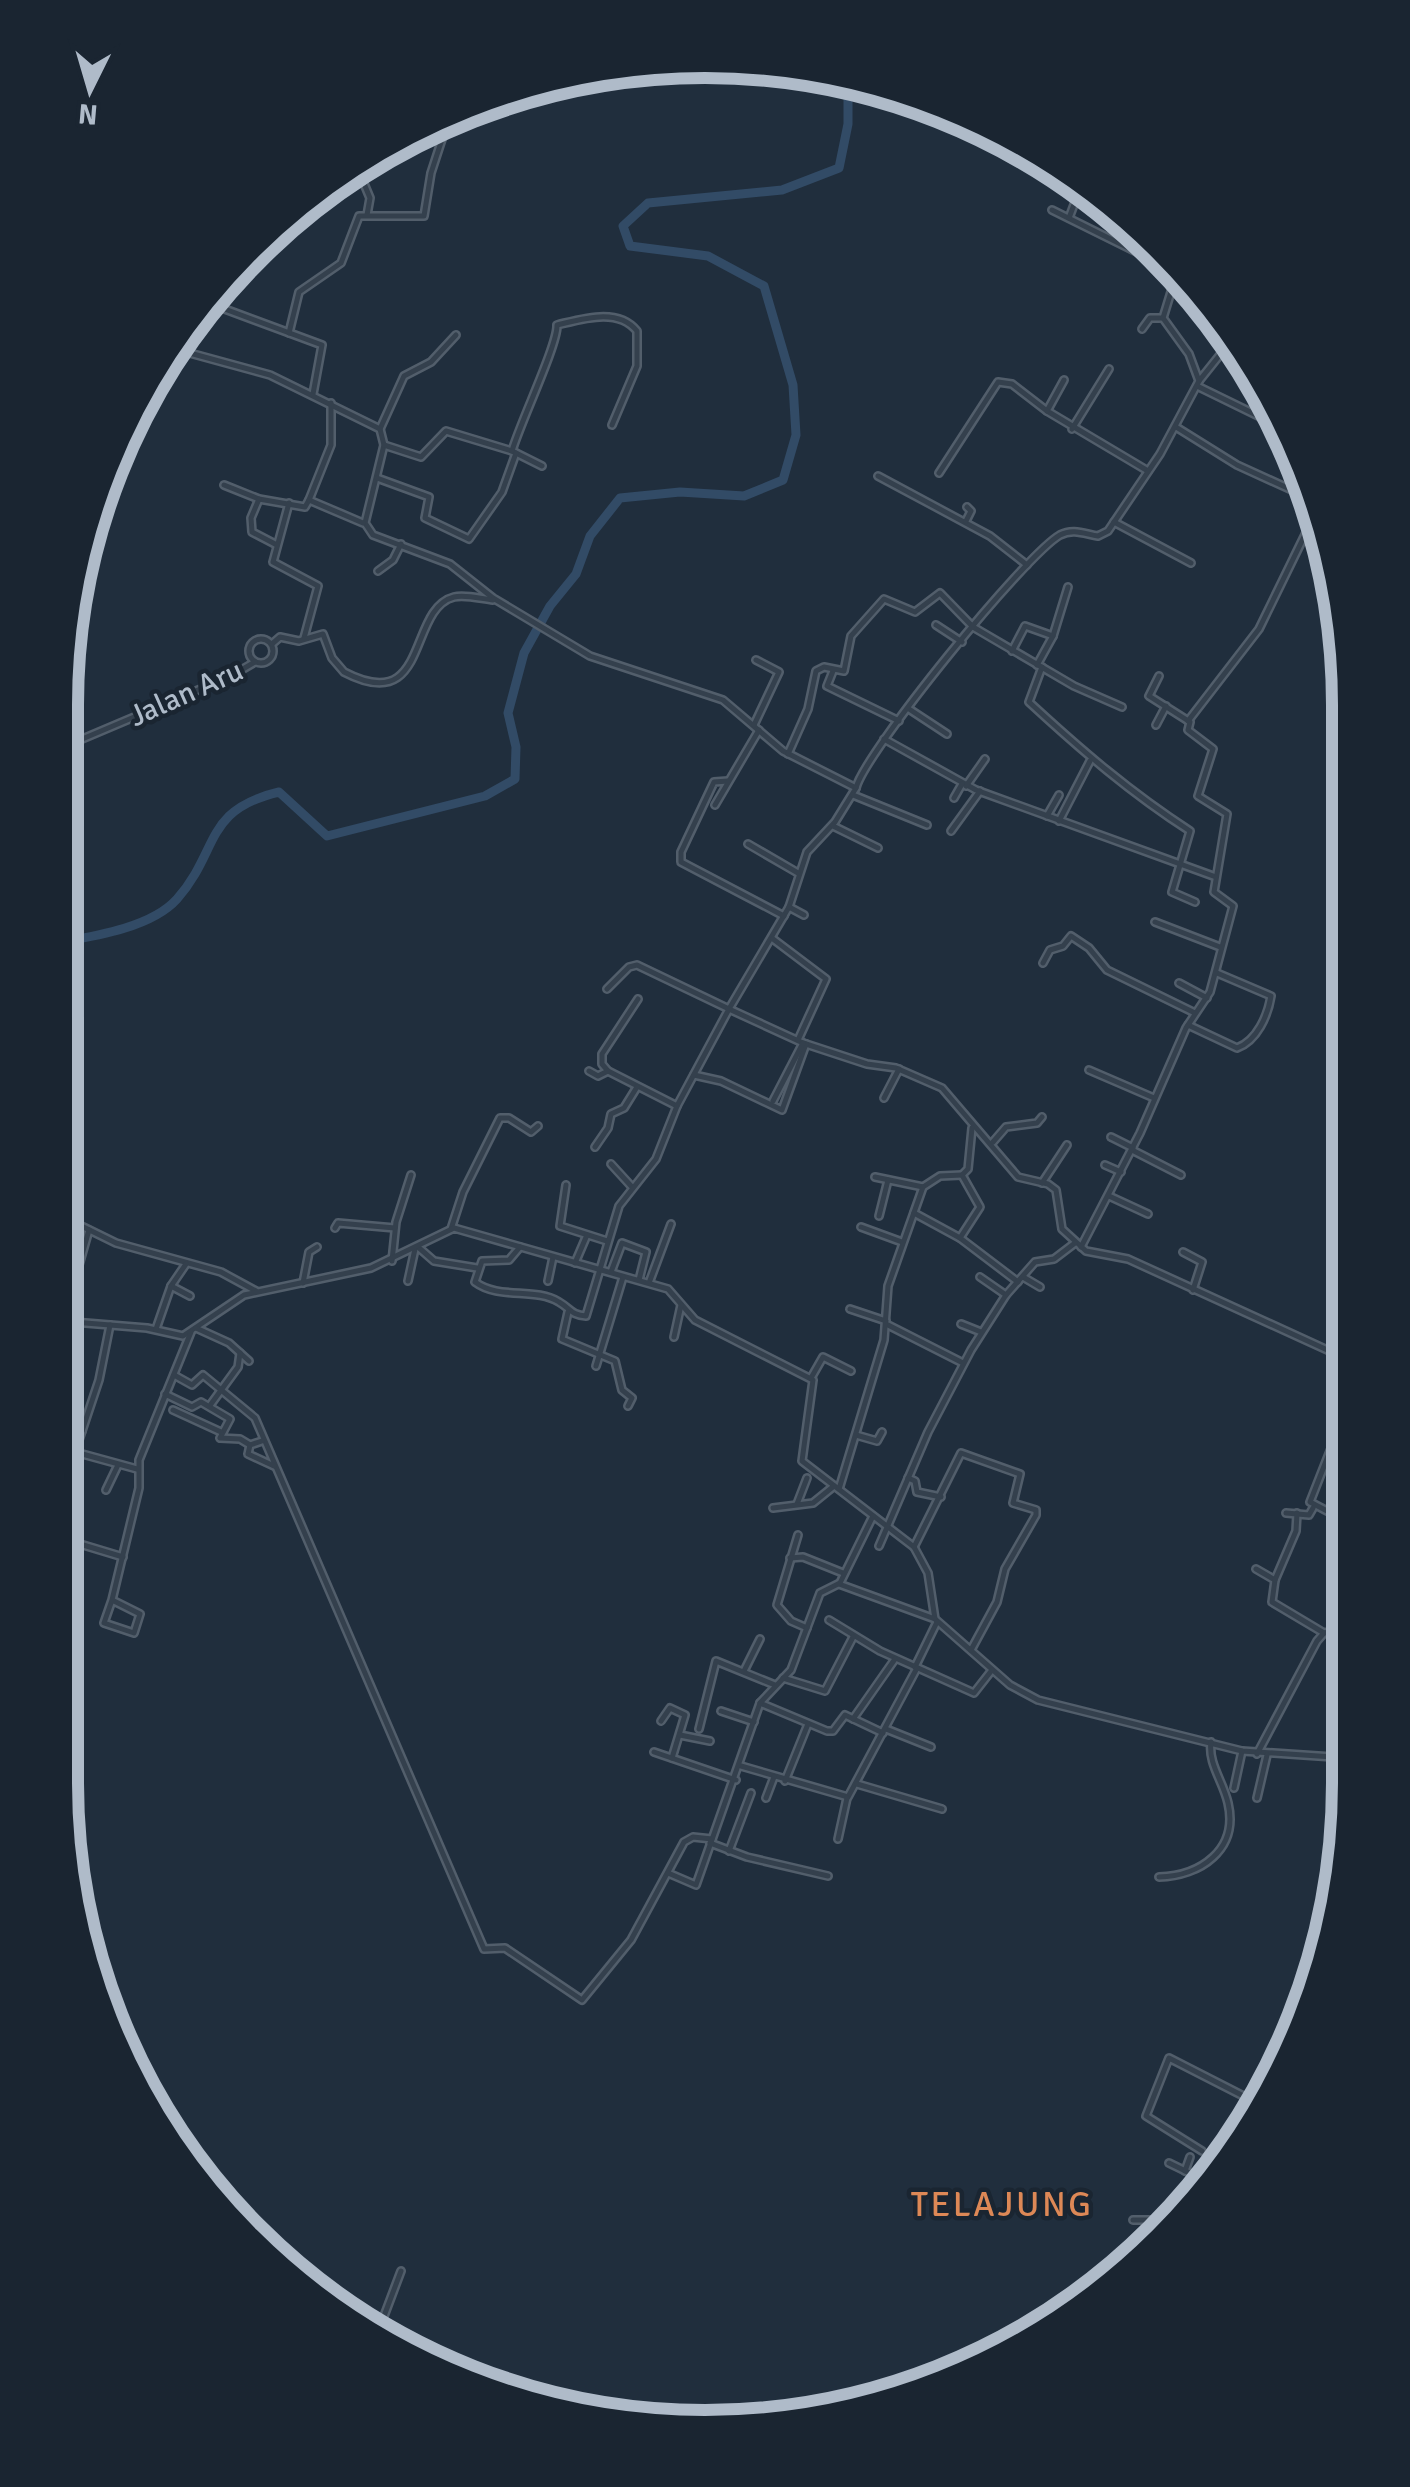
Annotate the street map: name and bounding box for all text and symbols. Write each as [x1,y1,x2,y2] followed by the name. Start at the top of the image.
[40,40,140,140] north arrow
[77,96,99,132] text: N
[124,652,249,735] street label: Jalan Aru
[911,2183,1093,2226] district label: TELAJUNG

